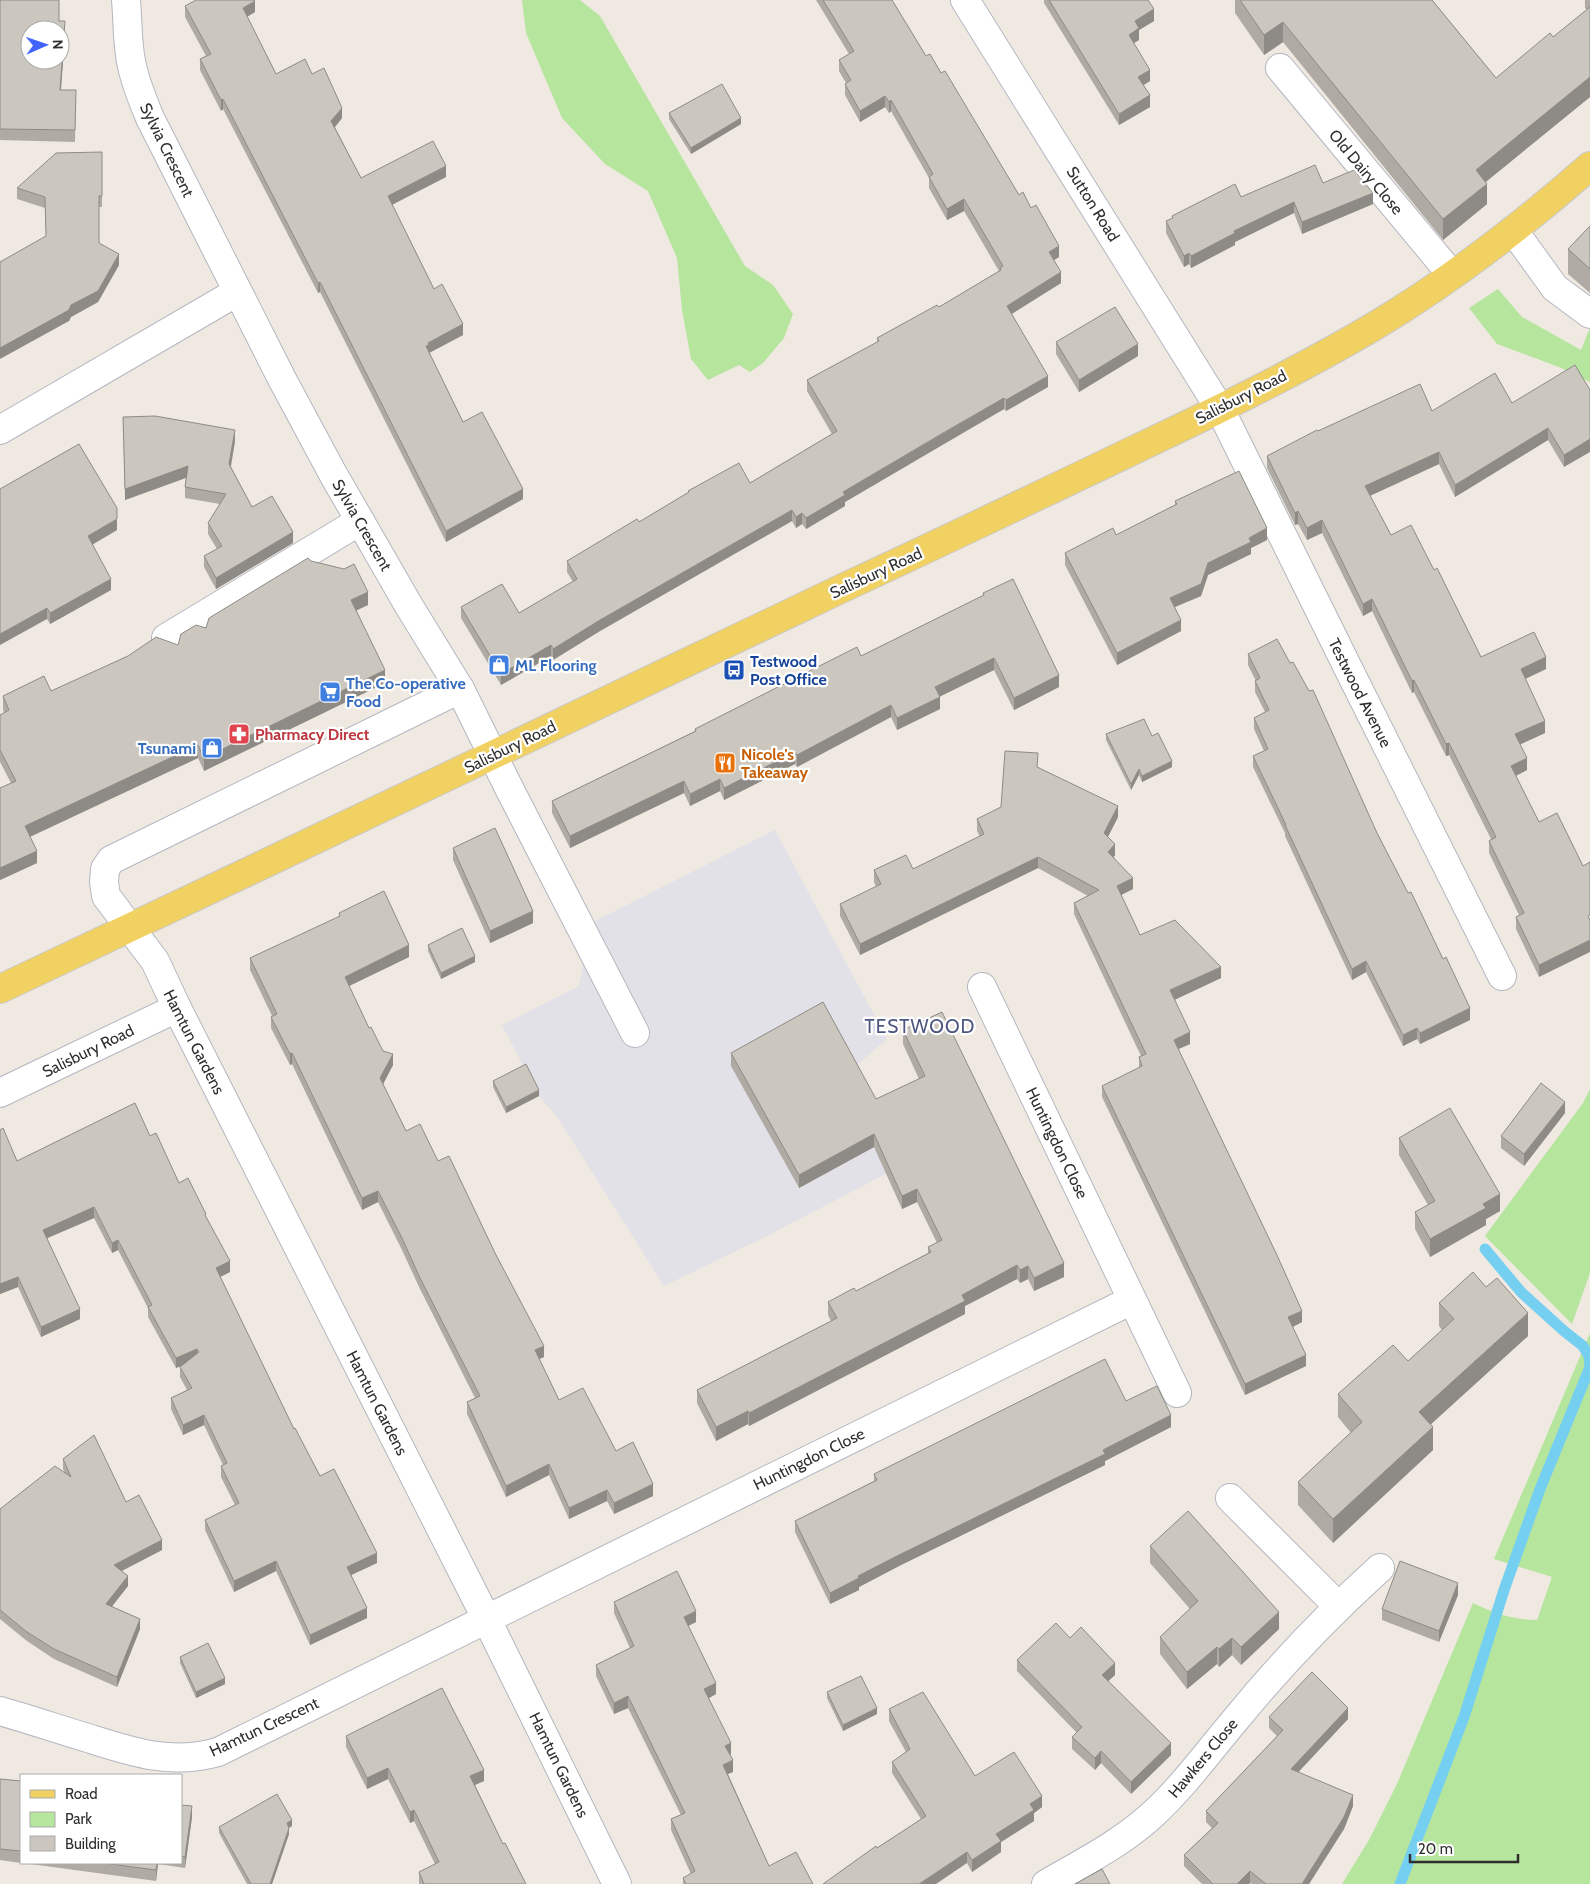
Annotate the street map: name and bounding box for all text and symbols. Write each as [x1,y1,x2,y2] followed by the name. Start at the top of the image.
[20,20,70,70] north arrow
[49,39,67,50] text: N
[136,100,198,201] street label: Sylvia Crescent
[1325,126,1407,218] street label: Old Dairy Close
[1063,163,1123,245] street label: Sutton Road
[1192,366,1290,428] street label: Salisbury Road
[328,476,396,575] street label: Sylvia Crescent
[827,543,925,603] street label: Salisbury Road
[1324,635,1396,751] street label: Testwood Avenue
[750,652,827,689] place label: Testwood Post Office
[487,653,511,677] shop icon: ML Flooring
[515,656,597,675] place label: ML Flooring
[722,658,746,682] bus stop icon: Testwood Post Office
[346,674,466,711] place label: The Co-operative Food
[318,680,342,704] supermarket icon: The Co-operative Food
[461,717,559,777] street label: Salisbury Road
[227,722,251,746] pharmacy icon: Pharmacy Direct
[255,725,370,744] place label: Pharmacy Direct
[200,736,224,760] shop icon: Tsunami
[138,739,196,758] place label: Tsunami
[741,745,809,782] place label: Nicole's Takeaway
[713,751,737,775] restaurant icon: Nicole's Takeaway
[159,986,229,1098] street label: Hamtun Gardens
[865,1015,975,1038] district label: TESTWOOD
[39,1021,137,1081] street label: Salisbury Road
[1022,1084,1092,1202] street label: Huntingdon Close
[342,1347,412,1459] street label: Hamtun Gardens
[750,1424,868,1494] street label: Huntingdon Close
[207,1693,322,1761] street label: Hamtun Crescent
[525,1709,593,1821] street label: Hamtun Gardens
[1164,1714,1242,1802] street label: Hawkers Close
[20,1774,182,1864] legend
[65,1785,98,1803] text: Road
[65,1810,92,1828] text: Park
[1410,1832,1518,1864] scale bar
[65,1835,116,1853] text: Building
[1418,1840,1453,1858] text: 20 m

